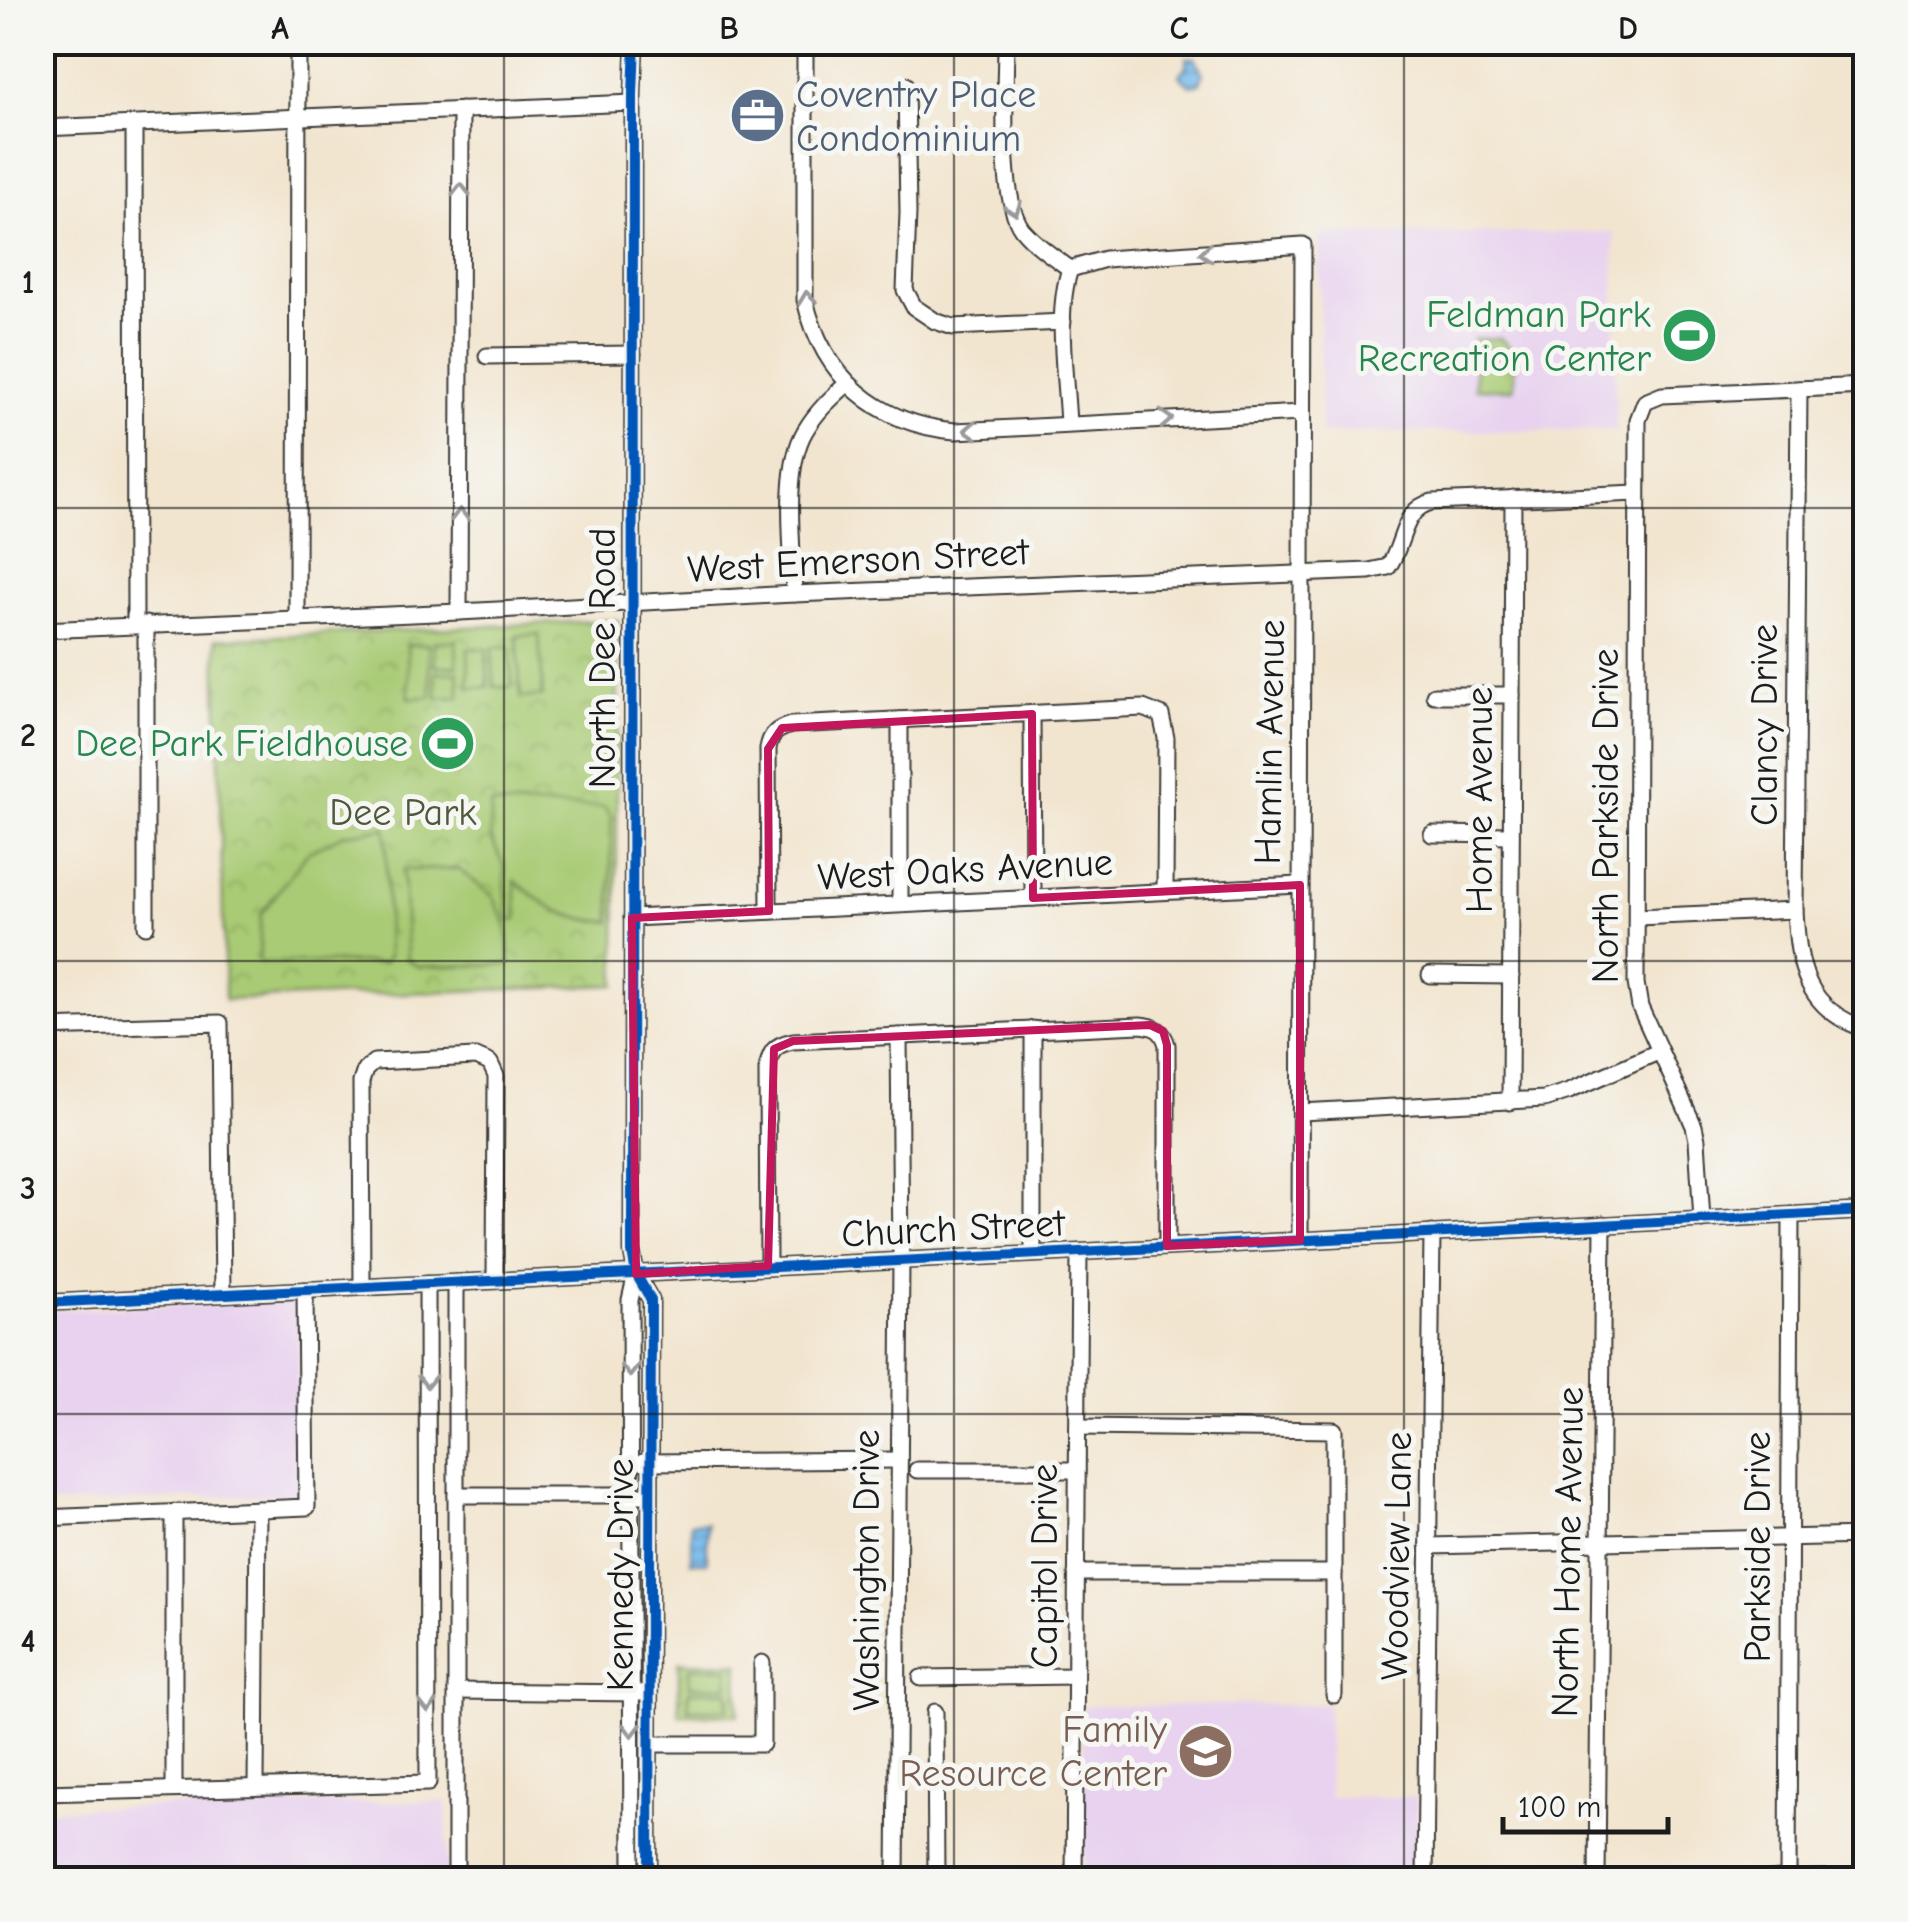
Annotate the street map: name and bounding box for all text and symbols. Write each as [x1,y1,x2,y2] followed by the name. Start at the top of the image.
[271,10,289,47] text: A
[719,10,739,47] text: B
[1169,10,1189,47] text: C
[1618,10,1638,47] text: D
[796,73,1036,161] place label: Coventry Place Condominium
[727,86,787,146] office icon: Coventry Place Condominium
[450,181,472,196] one-way arrow
[1003,199,1023,216] one-way arrow
[1197,242,1213,264] one-way arrow
[22,264,34,301] text: 1
[797,289,818,306] one-way arrow
[1358,293,1652,381] place label: Feldman Park Recreation Center
[1660,306,1720,366] sports icon: Feldman Park Recreation Center
[1158,409,1174,430] one-way arrow
[962,419,978,440] one-way arrow
[449,506,471,522] one-way arrow
[581,528,625,788] street label: North Dee Road
[686,530,1031,592] street label: West Emerson Street
[1246,619,1294,865] street label: Hamlin Avenue
[1743,624,1787,826] street label: Clancy Drive
[1584,649,1628,983] street label: North Parkside Drive
[1458,687,1502,913] street label: Home Avenue
[417,713,477,773] sports icon: Dee Park Fieldhouse
[20,717,36,754] text: 2
[75,722,408,766] place label: Dee Park Fieldhouse
[329,791,477,835] park label: Dee Park
[816,840,1114,900] street label: West Oaks Avenue
[20,1170,36,1207] text: 3
[840,1201,1067,1257] street label: Church Street
[619,1364,641,1379] one-way arrow
[416,1374,438,1390] one-way arrow
[1543,1386,1593,1718] street label: North Home Avenue
[845,1429,889,1711] street label: Washington Drive
[1373,1431,1421,1681] street label: Woodview Lane
[1736,1432,1780,1662] street label: Parkside Drive
[599,1459,643,1691] street label: Kennedy Drive
[1023,1464,1067,1668] street label: Capitol Drive
[20,1623,36,1660] text: 4
[417,1700,439,1715] one-way arrow
[899,1708,1167,1796] place label: Family Resource Center
[1176,1721,1236,1781] school or university icon: Family Resource Center
[621,1724,643,1739] one-way arrow
[1503,1772,1668,1834] scale bar
[1518,1790,1601,1825] text: 100 m

